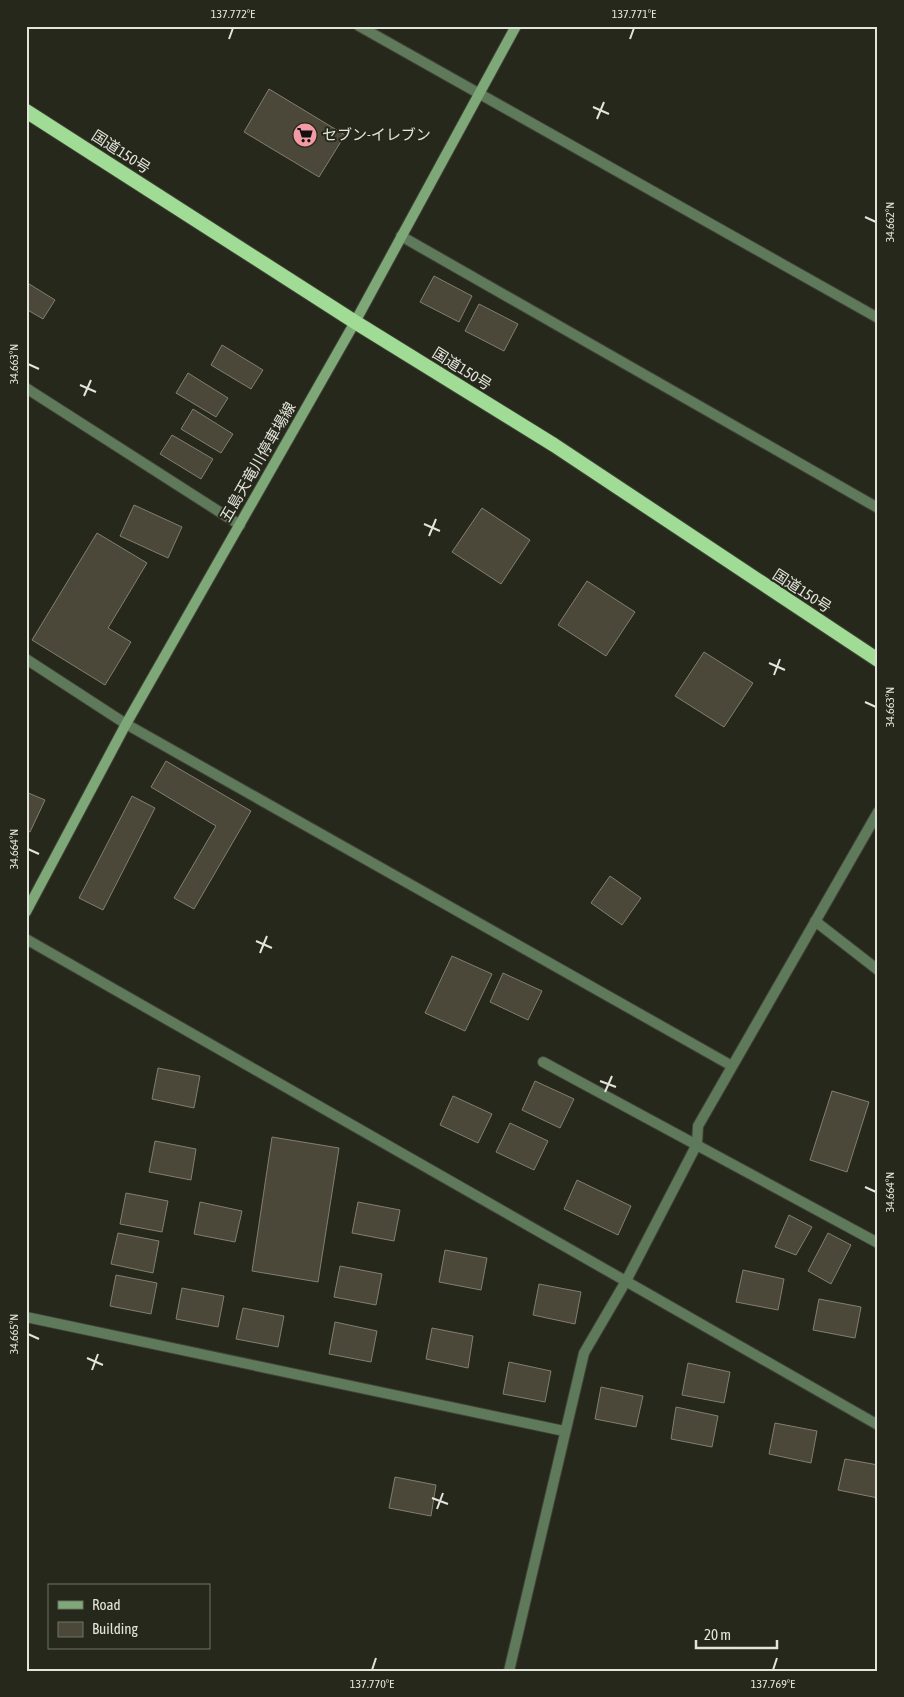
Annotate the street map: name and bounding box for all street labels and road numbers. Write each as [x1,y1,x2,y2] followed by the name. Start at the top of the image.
[89,126,154,177] street label: 国道150号
[430,344,495,393] street label: 国道150号
[216,399,299,524] street label: 五島天竜川停車場線
[770,565,835,616] street label: 国道150号

